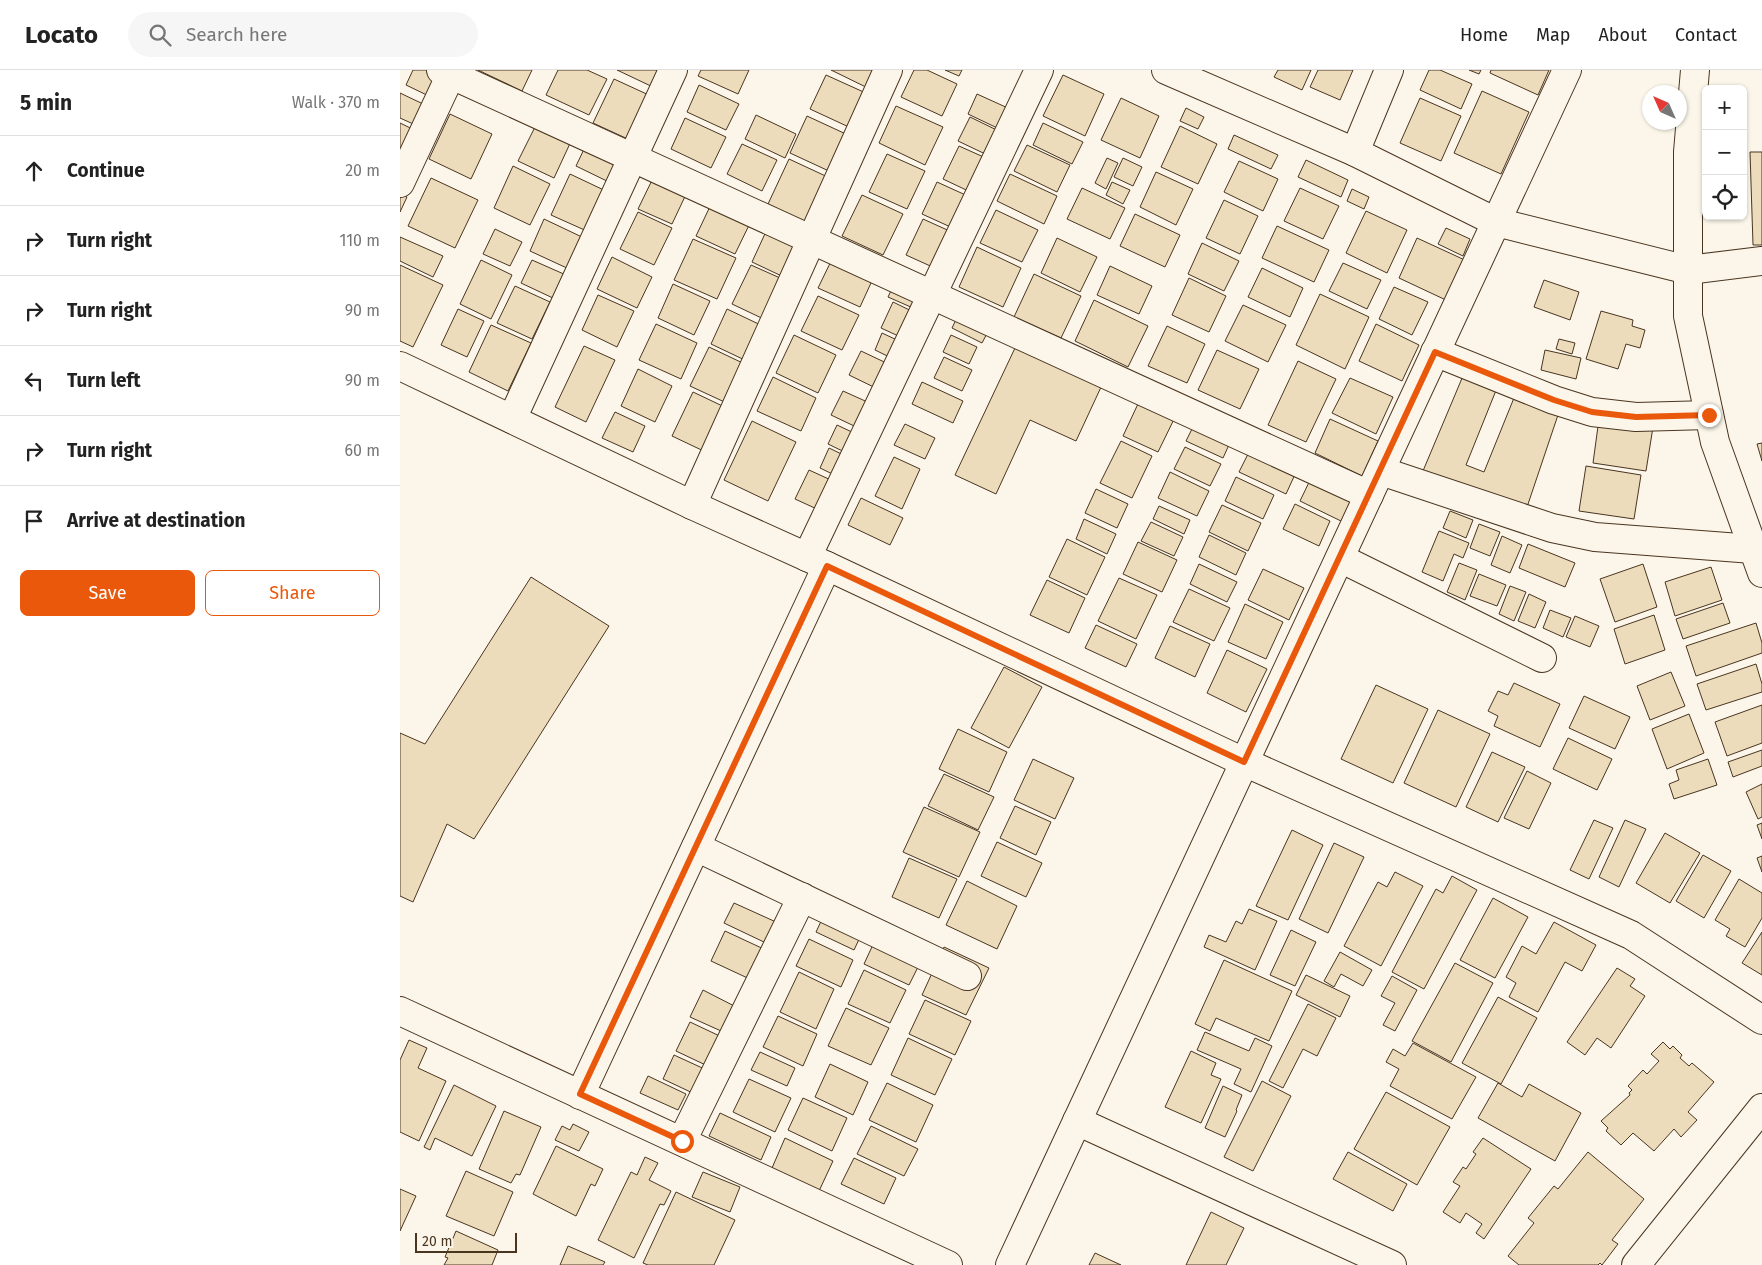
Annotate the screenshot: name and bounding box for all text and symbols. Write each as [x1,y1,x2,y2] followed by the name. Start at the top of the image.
[128,12,478,57] search box
[25,21,98,49] text: Locato
[146,21,174,49] icon: search
[186,23,287,46] text: Search here
[1460,24,1508,46] text: Home
[1536,24,1570,46] text: Map
[1598,24,1647,46] text: About
[1675,24,1737,46] text: Contact
[1642,85,1687,130] north arrow
[1702,85,1747,220] map controls
[1702,85,1747,130] button: +
[20,90,72,116] text: 5 min
[292,93,380,112] text: Walk · 370 m
[1702,130,1747,175] button: −
[20,157,48,185] icon: ahead
[67,159,145,182] text: Continue
[345,161,380,180] text: 20 m
[1702,175,1747,220] button: locate
[20,227,48,255] icon: right
[67,229,152,252] text: Turn right
[339,231,380,250] text: 110 m
[20,297,48,325] icon: right
[67,299,152,322] text: Turn right
[345,301,380,320] text: 90 m
[20,367,48,395] icon: left
[67,369,141,392] text: Turn left
[345,371,380,390] text: 90 m
[1698,404,1721,427] route end
[20,437,48,465] icon: right
[67,439,152,462] text: Turn right
[345,441,380,460] text: 60 m
[20,507,48,535] icon: arrive
[67,509,246,532] text: Arrive at destination
[20,570,195,616] button: Save
[205,570,380,616] button: Share
[671,1130,694,1153] route start
[415,1230,518,1253] scale bar
[422,1233,452,1250] text: 20 m

